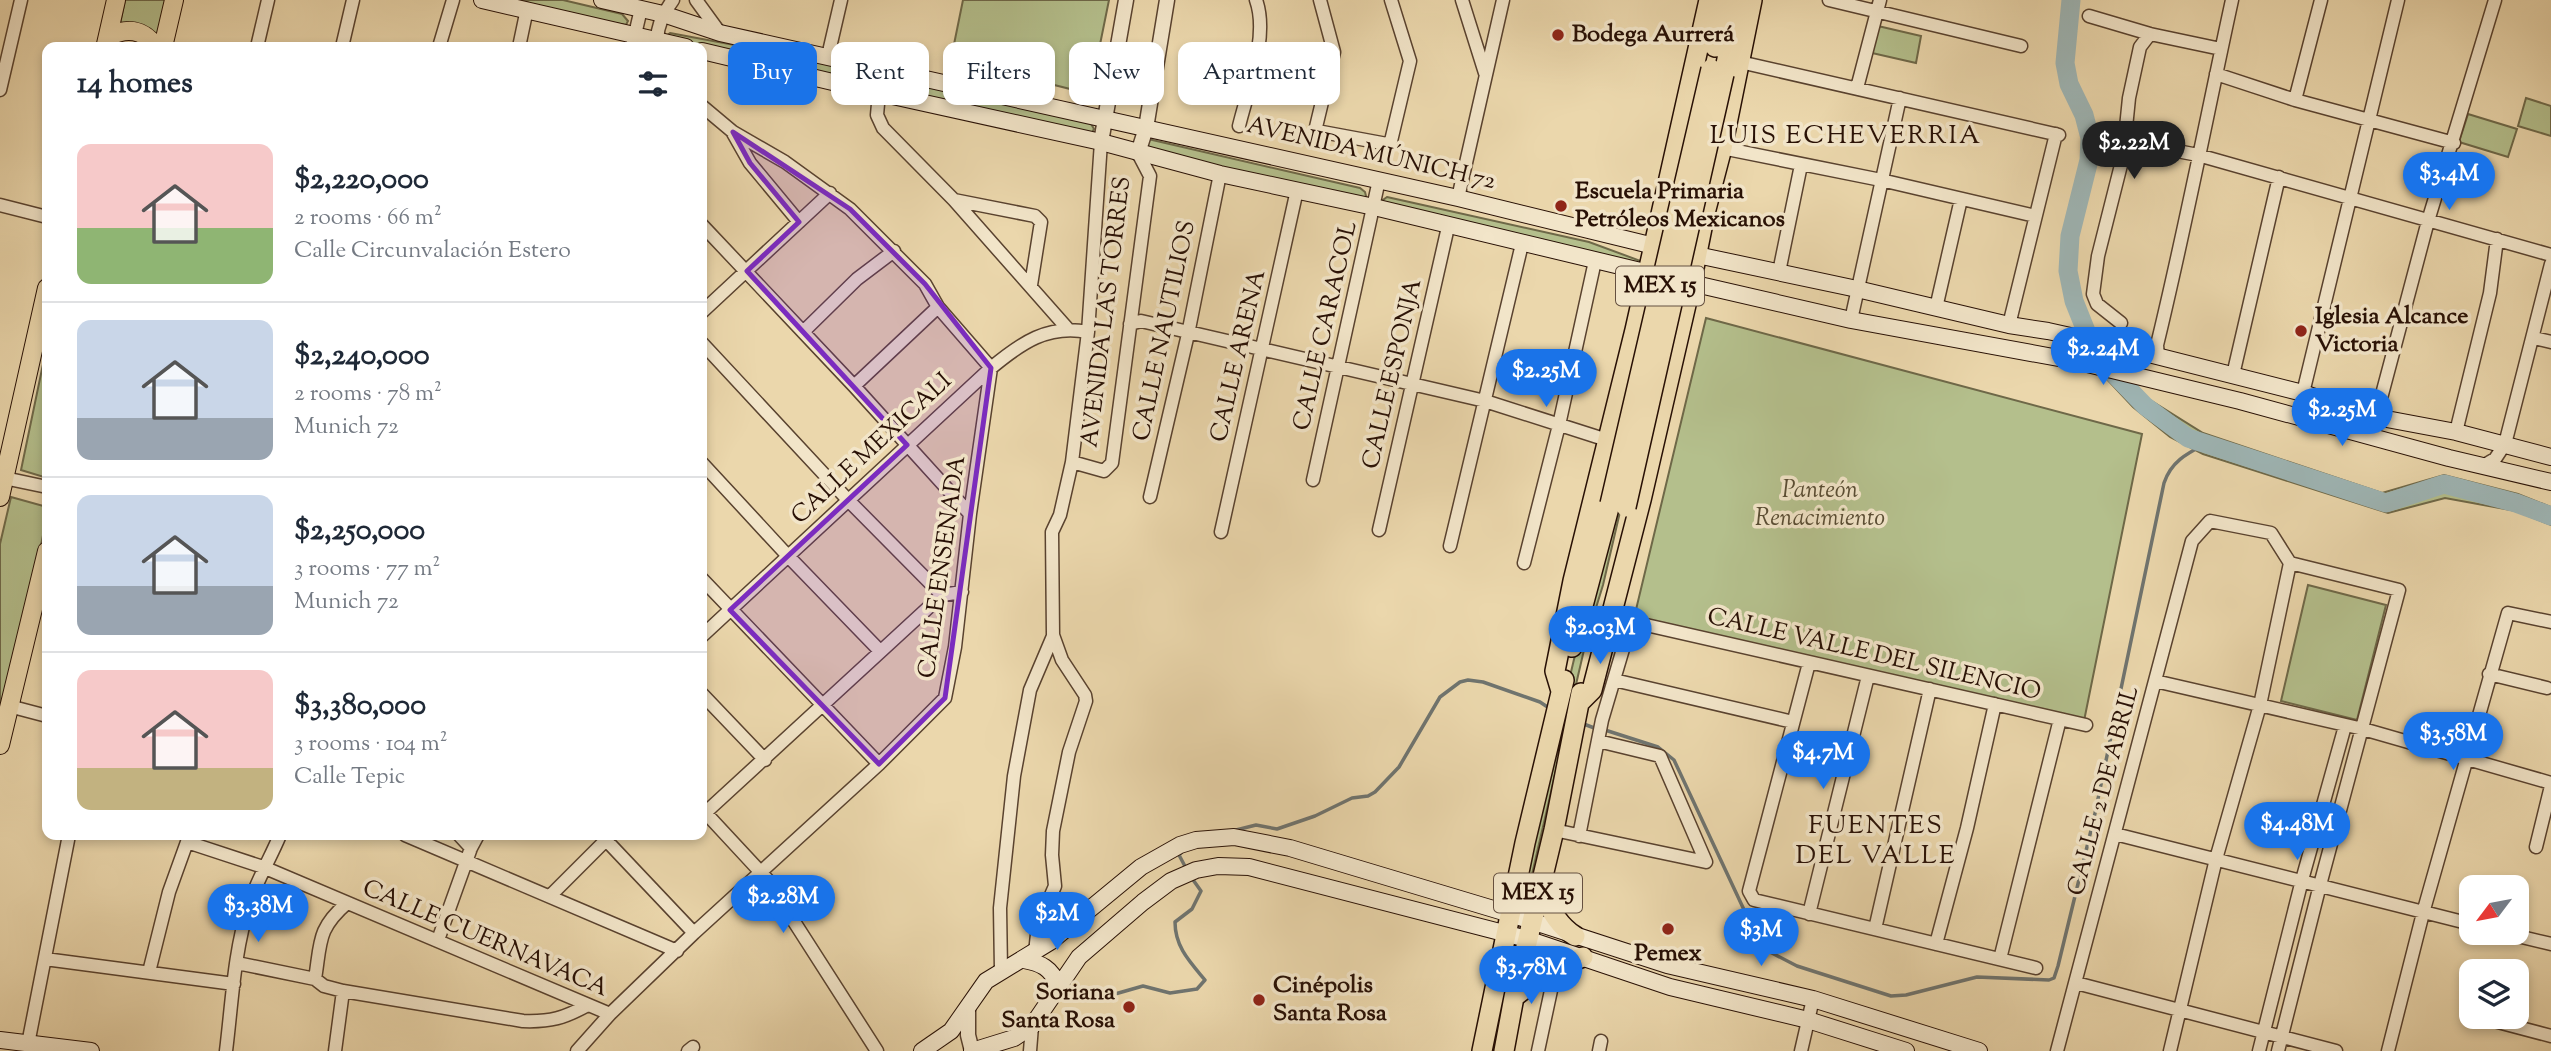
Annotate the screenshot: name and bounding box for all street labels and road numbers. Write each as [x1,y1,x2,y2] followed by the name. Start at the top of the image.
[1243,109,1499,199] street label: AVENIDA MÚNICH 72
[1073,174,1141,450] street label: AVENIDA LAS TORRES
[1125,218,1205,444] street label: CALLE NAUTILIOS
[1285,218,1367,434] street label: CALLE CARACOL
[1203,266,1275,446] street label: CALLE ARENA
[1616,266,1704,306] road number: MEX 15
[1355,275,1432,473] street label: CALLE ESPONJA
[784,365,960,533] street label: CALLE MEXICALI
[911,453,976,680] street label: CALLE ENSENADA
[1704,600,2044,710] street label: CALLE VALLE DEL SILENCIO
[2060,683,2148,899] street label: CALLE 2 DE ABRIL
[357,872,614,1006] street label: CALLE CUERNAVACA
[1494,874,1582,912] road number: MEX 15

